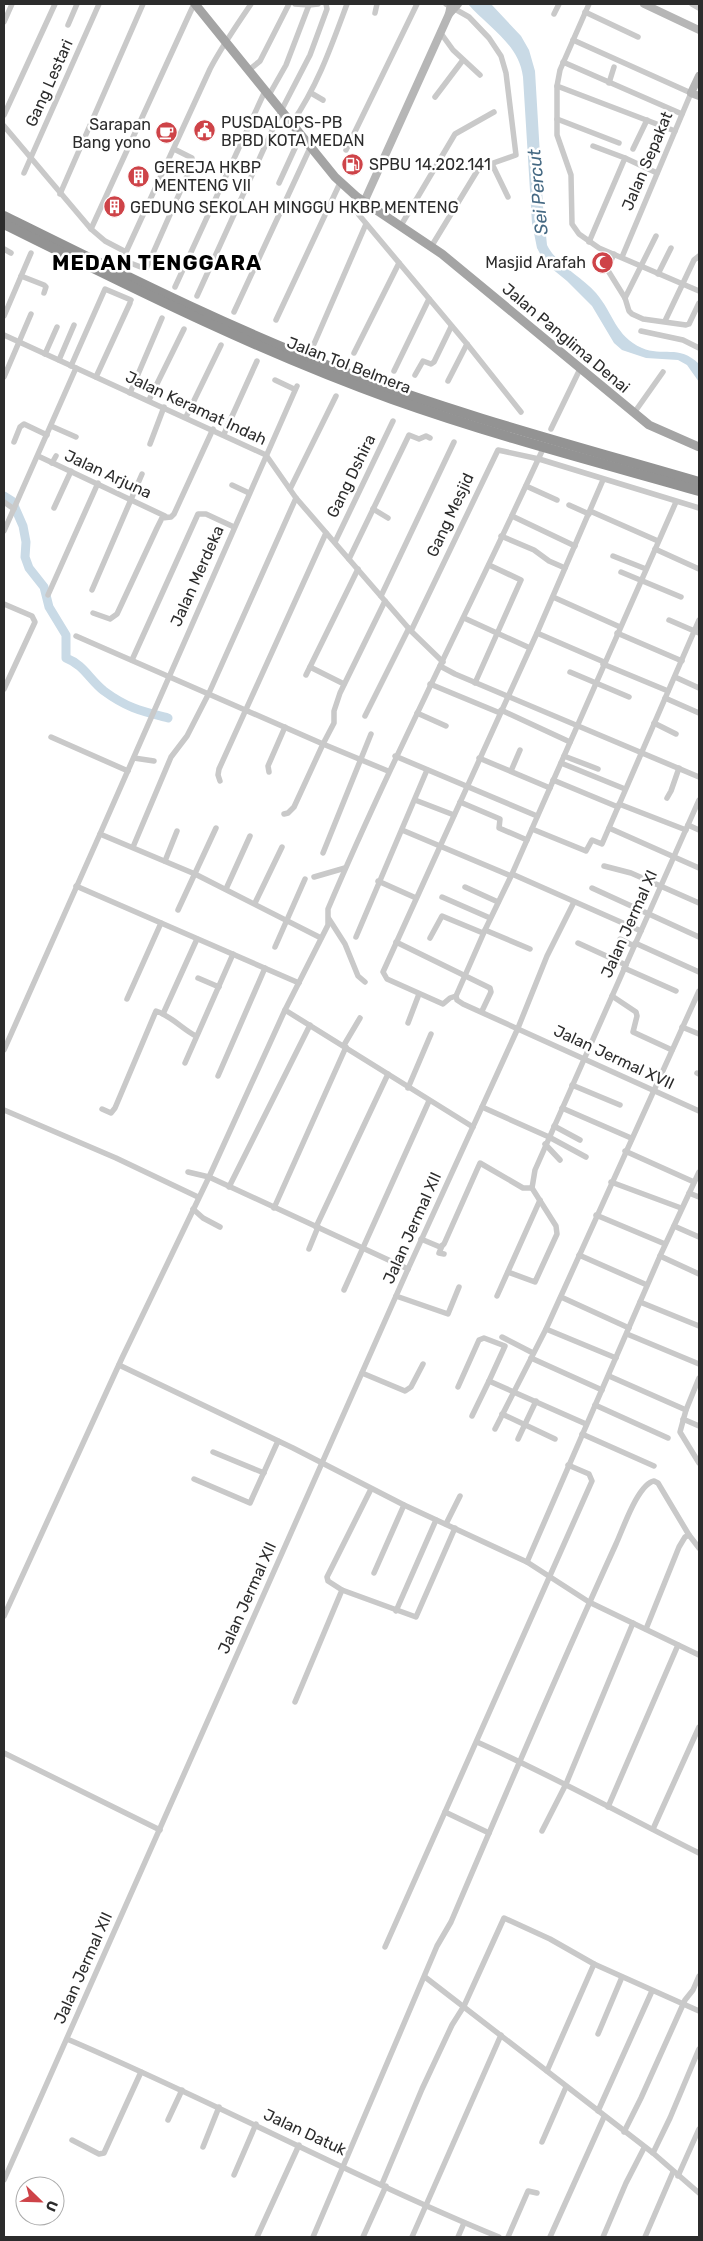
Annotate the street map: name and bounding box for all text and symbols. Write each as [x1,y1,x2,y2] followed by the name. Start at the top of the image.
[21,36,77,130] street label: Gang Lestari
[618,109,676,213] street label: Jalan Sepakat
[221,113,365,150] place label: PUSDALOPS-PB BPBD KOTA MEDAN
[72,115,151,152] place label: Sarapan Bang yono
[193,119,217,143] public building icon: PUSDALOPS-PB BPBD KOTA MEDAN
[155,121,179,145] cafe icon: Sarapan Bang yono
[523,147,553,236] water label: Sei Percut
[341,152,365,176] fuel station icon: SPBU 14.202.141
[369,155,491,174] place label: SPBU 14.202.141
[154,158,261,195] place label: GEREJA HKBP MENTENG VII
[126,164,150,188] building icon: GEREJA HKBP MENTENG VII
[102,195,126,219] building icon: GEDUNG SEKOLAH MINGGU HKBP MENTENG
[130,198,459,217] place label: GEDUNG SEKOLAH MINGGU HKBP MENTENG
[52,250,262,275] district label: MEDAN TENGGARA
[590,250,614,274] mosque icon: Masjid Arafah
[485,253,586,272] place label: Masjid Arafah
[498,279,634,397] street label: Jalan Panglima Denai
[284,333,414,397] street label: Jalan Tol Belmera
[122,367,270,449] street label: Jalan Keramat Indah
[323,431,379,521] street label: Gang Dshira
[61,446,155,502] street label: Jalan Arjuna
[422,470,478,560] street label: Gang Mesjid
[166,523,228,629] street label: Jalan Merdeka
[597,867,661,981] street label: Jalan Jermal XI
[551,1021,677,1093] street label: Jalan Jermal XVII
[379,1169,445,1287] street label: Jalan Jermal XII
[214,1539,280,1657] street label: Jalan Jermal XII
[50,1909,116,2027] street label: Jalan Jermal XII
[261,2105,350,2160] street label: Jalan Datuk
[15,2176,65,2226] north arrow
[42,2198,61,2214] text: U

